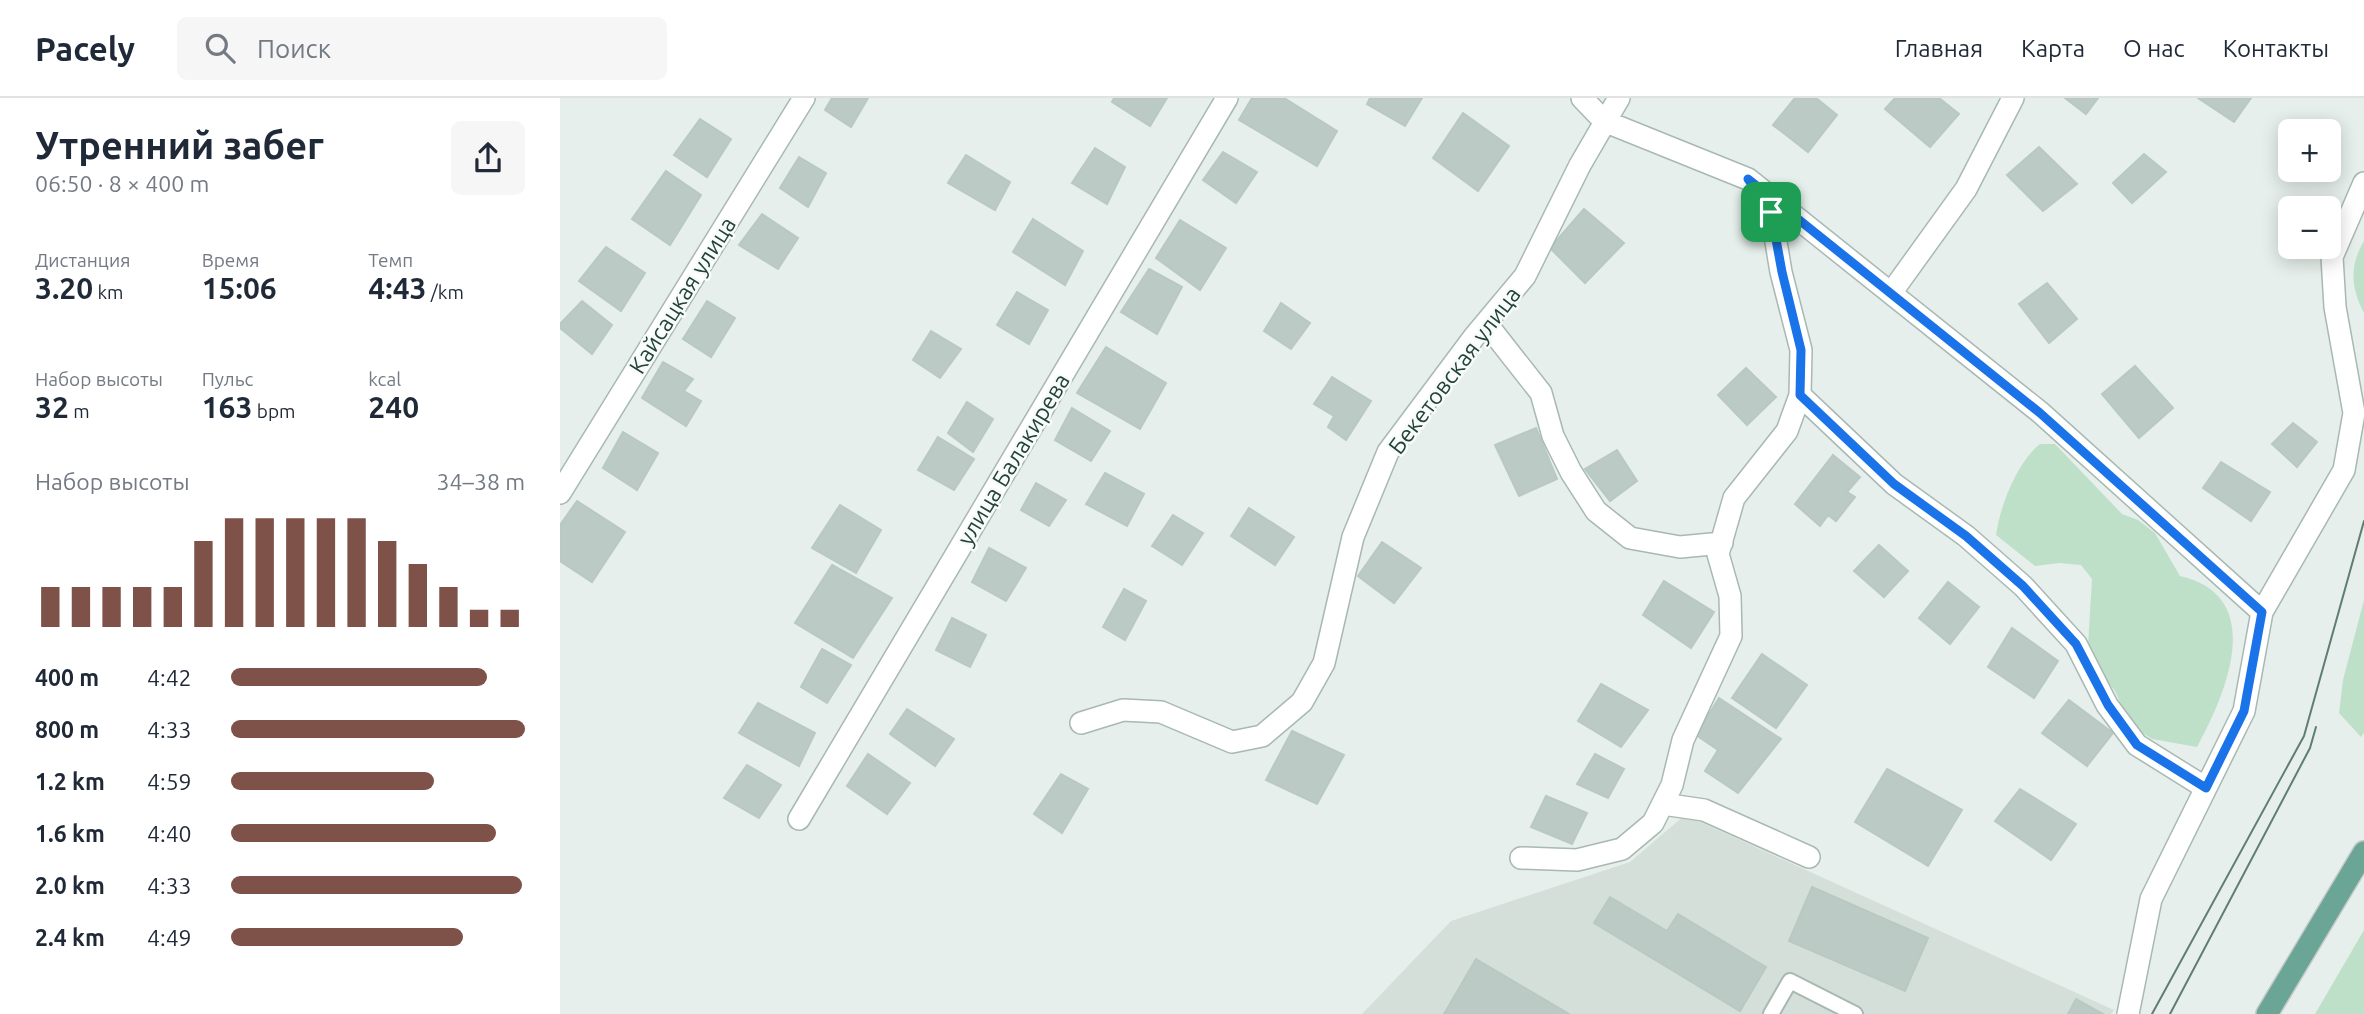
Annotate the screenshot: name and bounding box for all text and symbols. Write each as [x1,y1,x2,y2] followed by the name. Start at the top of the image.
[177,17,667,80] search box
[201,29,239,67] icon: search
[35,30,135,67] text: Pacely
[257,34,331,63] text: Поиск
[1895,35,1983,62] text: Главная
[2021,35,2085,62] text: Карта
[2123,35,2185,62] text: О нас
[2223,35,2329,62] text: Контакты
[2278,119,2341,259] map controls
[2278,119,2341,182] button: +
[451,121,525,195] button: share
[35,124,324,166] text: Утренний забег
[35,171,209,196] text: 06:50 · 8 × 400 m
[1741,182,1801,242] pin
[1752,193,1790,231] icon: arrive
[2278,196,2341,259] button: −
[624,212,740,378] street label: Кайсацкая улица
[35,249,130,271] text: Дистанция
[202,249,259,271] text: Время
[368,249,413,271] text: Темп
[35,271,93,305] text: 3.20
[202,271,277,305] text: 15:06
[368,271,426,305] text: 4:43
[93,281,123,303] text: km
[426,281,464,303] text: /km
[1383,282,1525,458] street label: Бекетовская улица
[35,368,163,390] text: Набор высоты
[202,368,253,390] text: Пульс
[368,368,401,390] text: kcal
[952,369,1074,549] street label: улица Балакирева
[35,390,69,424] text: 32
[202,390,252,424] text: 163
[368,390,419,424] text: 240
[69,400,90,422] text: m
[252,400,295,422] text: bpm
[35,469,190,494] text: Набор высоты
[437,469,525,494] text: 34–38 m
[35,665,99,690] text: 400 m
[147,665,192,690] text: 4:42
[35,717,99,742] text: 800 m
[147,717,192,742] text: 4:33
[35,769,105,794] text: 1.2 km
[147,769,192,794] text: 4:59
[35,821,105,846] text: 1.6 km
[147,821,192,846] text: 4:40
[35,873,105,898] text: 2.0 km
[147,873,192,898] text: 4:33
[35,925,105,950] text: 2.4 km
[147,925,192,950] text: 4:49

